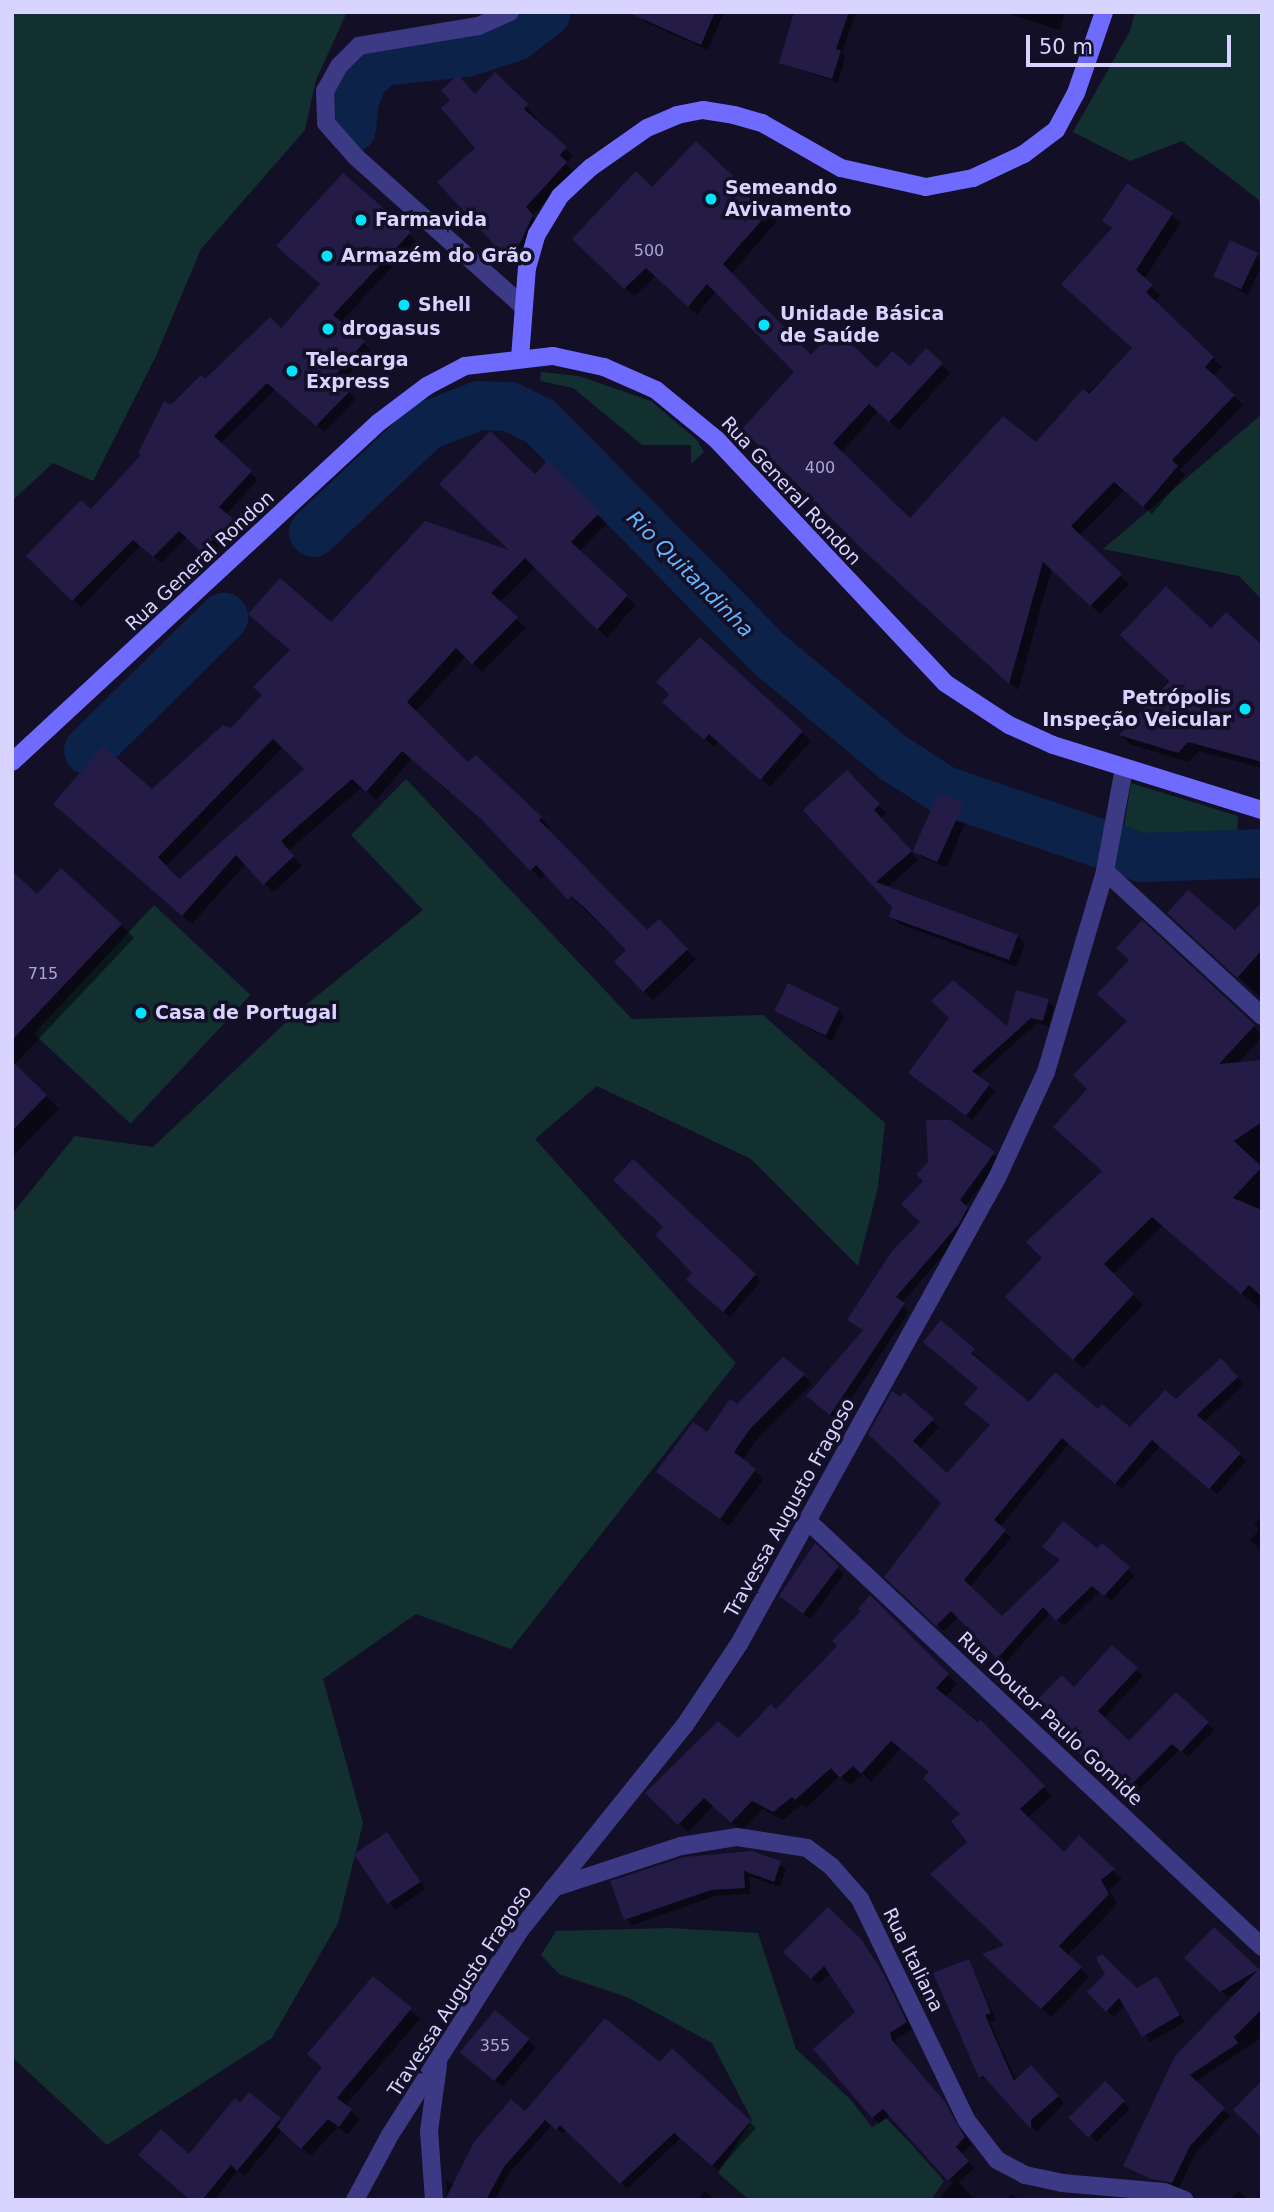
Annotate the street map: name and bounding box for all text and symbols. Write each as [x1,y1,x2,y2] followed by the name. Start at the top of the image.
[1029,21,1234,65] scale bar
[1039,35,1093,59] text: 50 m
[725,177,851,221] place label: Semeando Avivamento
[703,191,719,207] marker: Semeando Avivamento
[375,209,487,231] place label: Farmavida
[353,212,369,228] marker: Farmavida
[634,241,664,261] house number: 500
[341,245,532,267] place label: Armazém do Grão
[319,248,335,264] marker: Armazém do Grão
[418,294,471,316] place label: Shell
[396,297,412,313] marker: Shell
[780,303,944,347] place label: Unidade Básica de Saúde
[754,315,774,335] marker: Unidade Básica de Saúde
[342,318,441,340] place label: drogasus
[320,321,336,337] marker: drogasus
[306,349,409,393] place label: Telecarga Express
[284,363,300,379] marker: Telecarga Express
[716,412,866,570] street label: Rua General Rondon
[805,458,835,478] house number: 400
[121,486,279,636] street label: Rua General Rondon
[621,505,759,643] water label: Rio Quitandinha
[1042,687,1231,731] place label: Petrópolis Inspeção Veicular
[1237,701,1253,717] marker: Petrópolis Inspeção Veicular
[28,964,58,984] house number: 715
[155,1002,338,1024] place label: Casa de Portugal
[133,1005,149,1021] marker: Casa de Portugal
[720,1394,860,1622] street label: Travessa Augusto Fragoso
[953,1627,1147,1811] street label: Rua Doutor Paulo Gomide
[383,1881,537,2101] street label: Travessa Augusto Fragoso
[878,1904,948,2016] street label: Rua Italiana
[480,2036,510,2056] house number: 355

